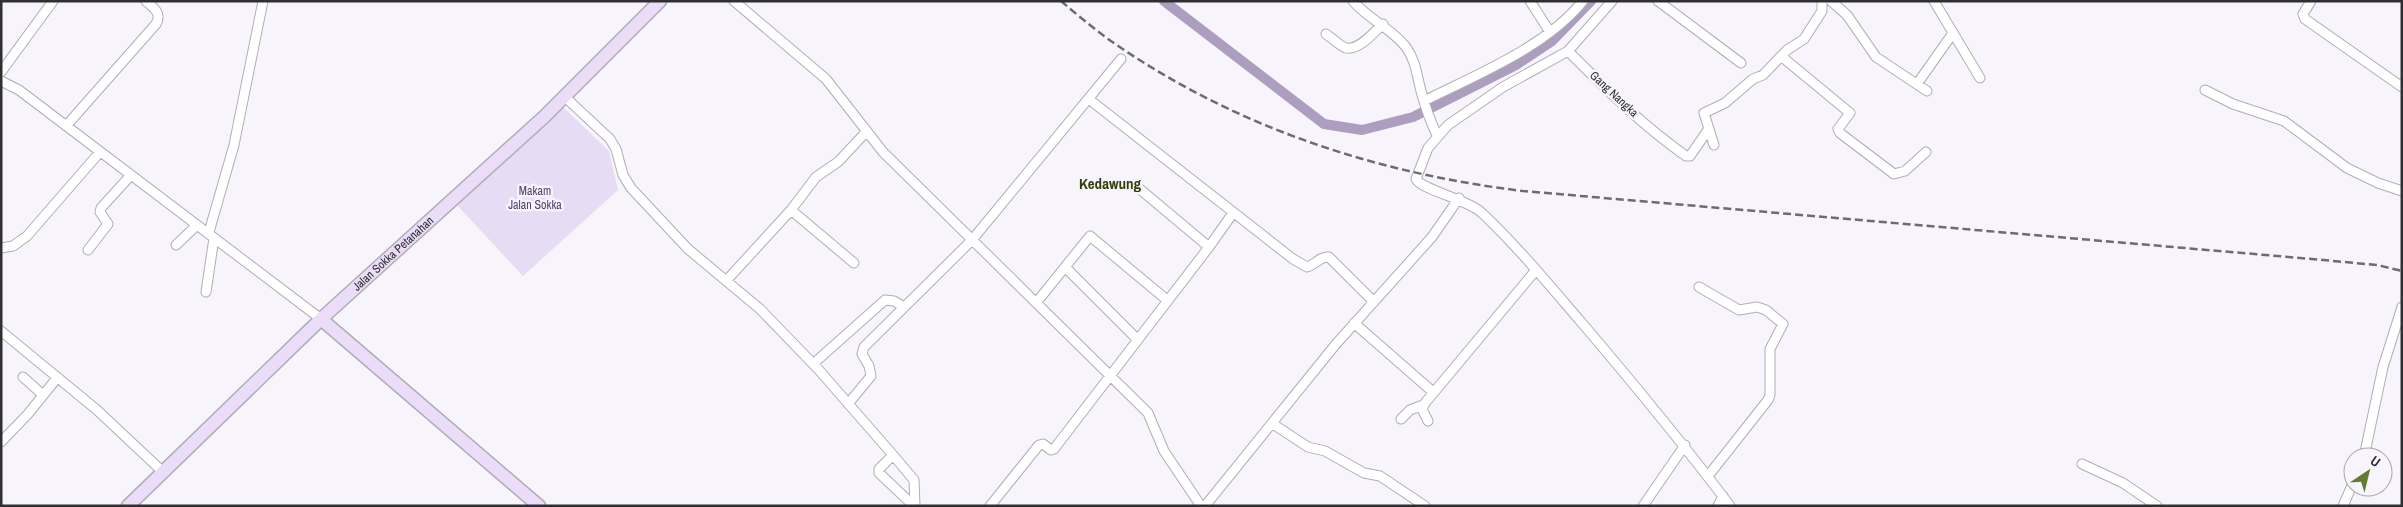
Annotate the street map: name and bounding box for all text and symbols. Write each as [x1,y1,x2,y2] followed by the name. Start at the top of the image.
[1586,67,1642,121] street label: Gang Nangka
[1079,173,1142,194] district label: Kedawung
[508,183,562,213] park label: Makam Jalan Sokka
[349,213,437,295] street label: Jalan Sokka Petanahan
[2343,447,2393,497] north arrow
[2367,452,2384,471] text: U

